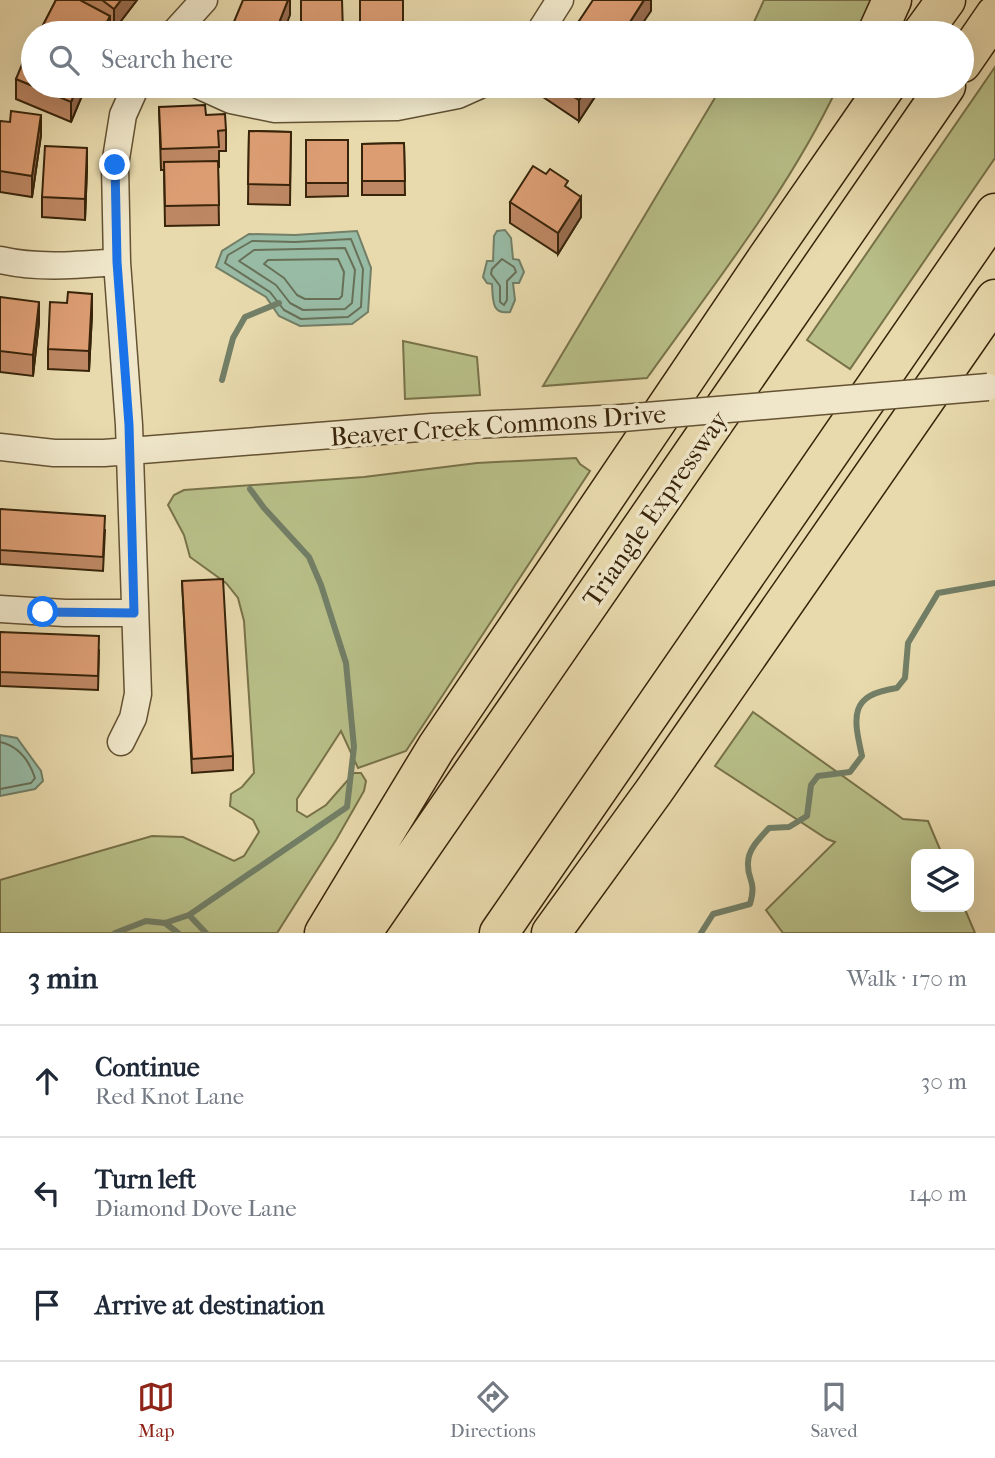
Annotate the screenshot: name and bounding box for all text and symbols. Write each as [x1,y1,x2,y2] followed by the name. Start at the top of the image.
[21,21,974,98] search box
[45,41,83,79] icon: search
[101,44,233,75] text: Search here
[99,149,130,180] route end
[329,398,667,453] street label: Beaver Creek Commons Drive
[576,405,735,613] street label: Triangle Expressway
[27,596,58,627] route start
[911,849,974,912] map controls
[911,849,974,912] button: layers
[28,961,98,996] text: 3 min
[847,965,967,992] text: Walk · 170 m
[95,1052,200,1083] text: Continue
[28,1062,66,1100] icon: ahead
[921,1068,967,1095] text: 30 m
[95,1083,244,1110] text: Red Knot Lane
[95,1164,196,1195] text: Turn left
[28,1174,66,1212] icon: left
[908,1180,967,1207] text: 140 m
[95,1195,297,1222] text: Diamond Dove Lane
[28,1286,66,1324] icon: arrive
[95,1290,325,1321] text: Arrive at destination
[137,1378,175,1442] tab: Map
[450,1378,536,1442] tab: Directions
[810,1378,858,1442] tab: Saved

